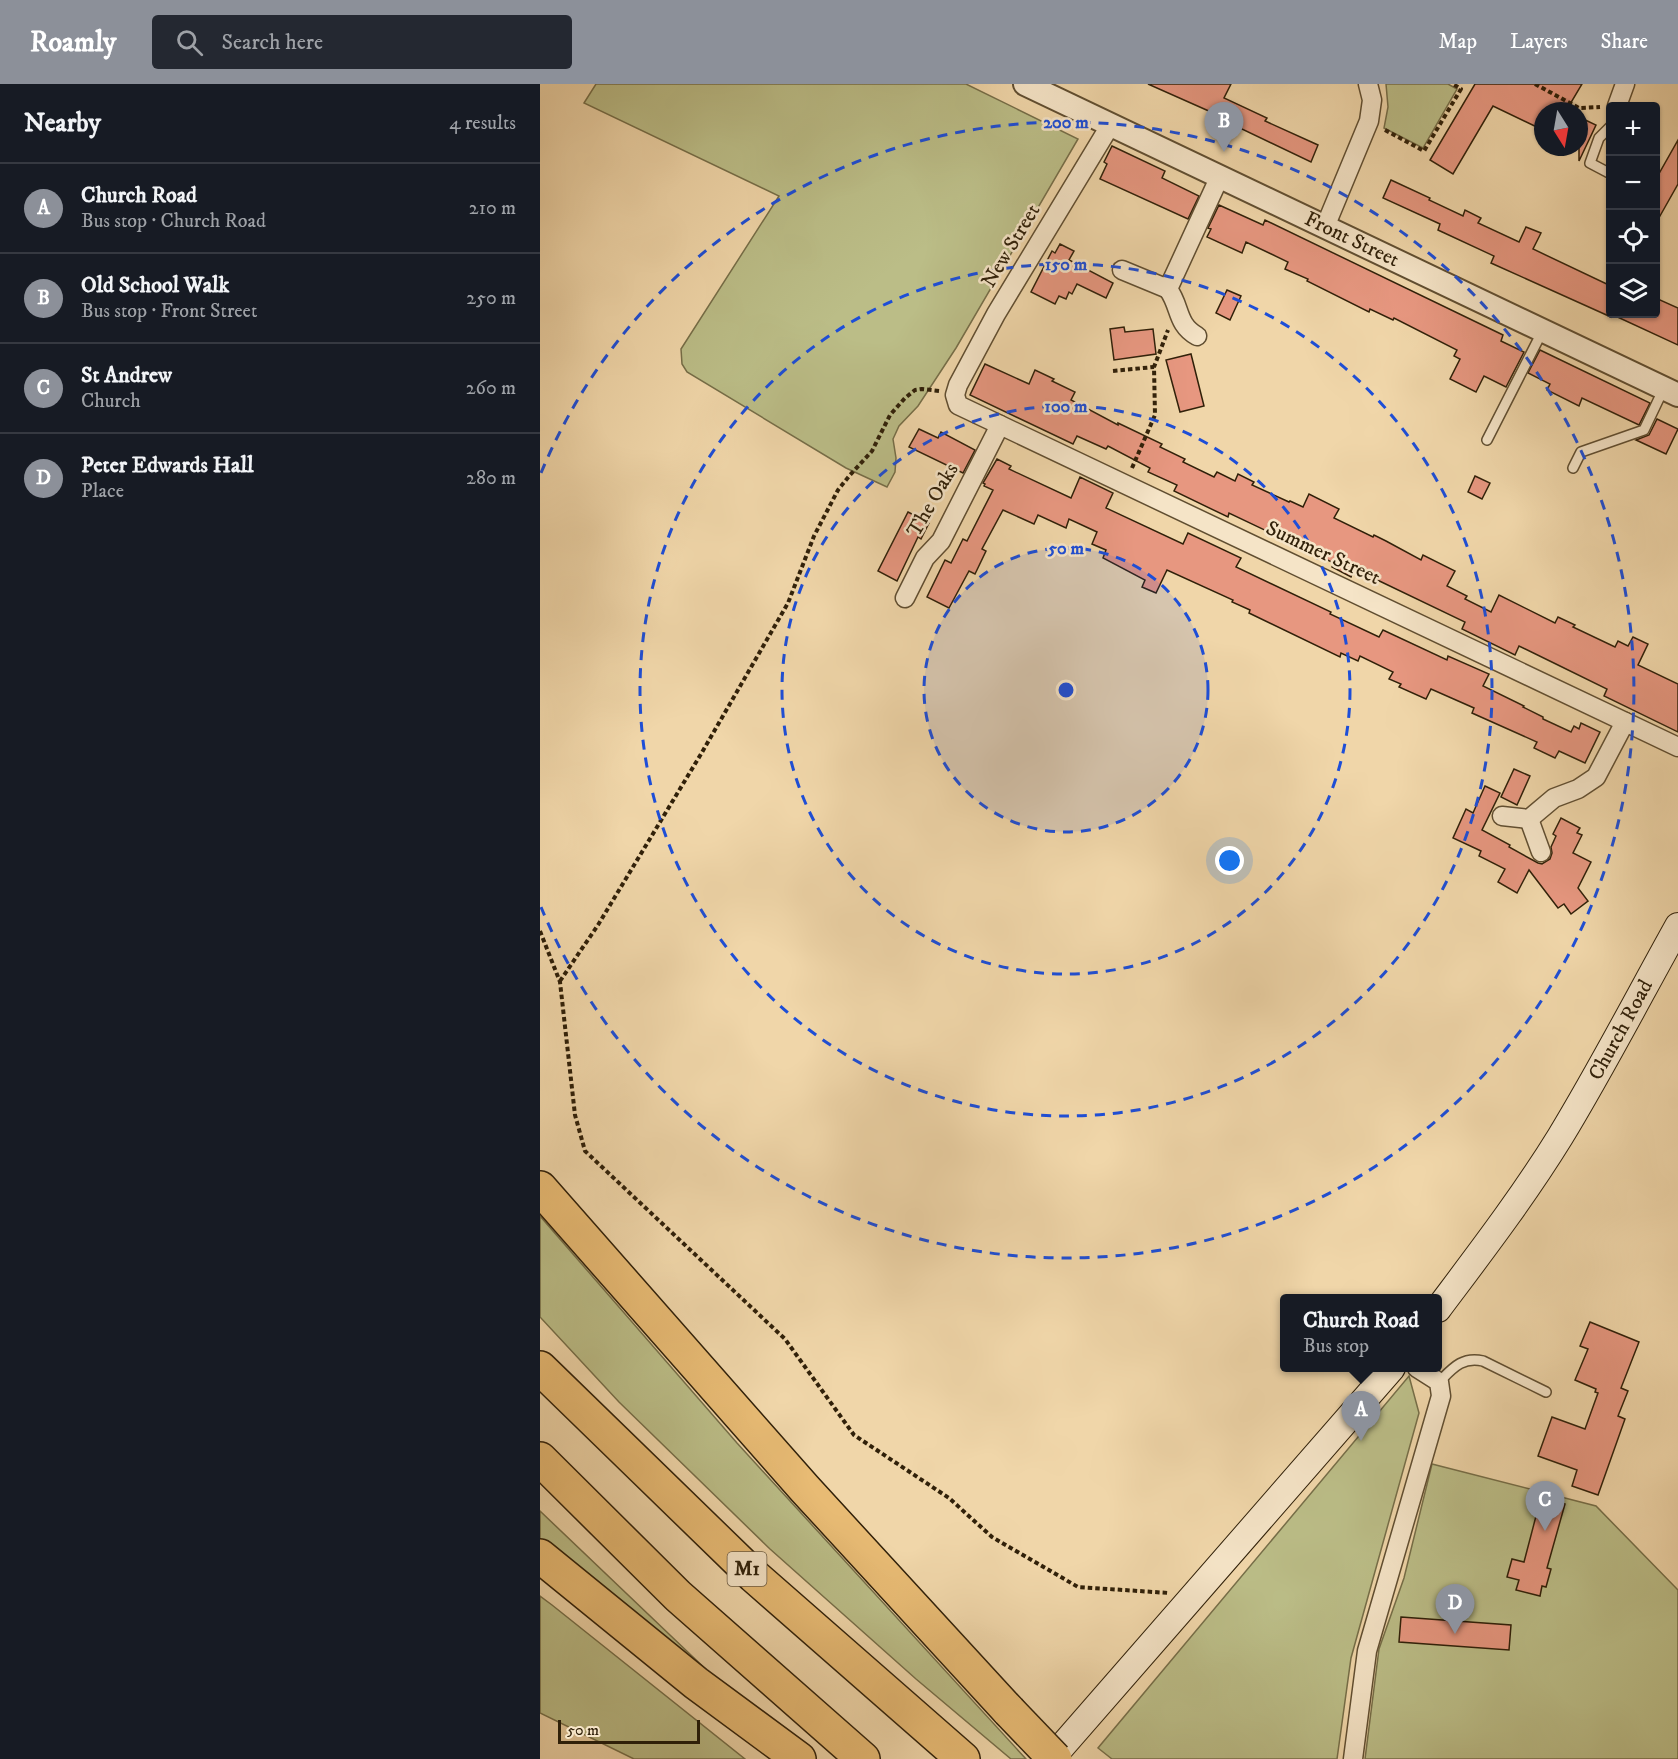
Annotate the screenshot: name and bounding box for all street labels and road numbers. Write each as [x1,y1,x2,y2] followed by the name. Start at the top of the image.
[976,199,1046,293] street label: New Street
[1300,206,1404,273] street label: Front Street
[901,458,965,542] street label: The Oaks
[1262,515,1385,591] street label: Summer Street
[1583,975,1659,1085] street label: Church Road
[728,1552,766,1586] road number: M1

